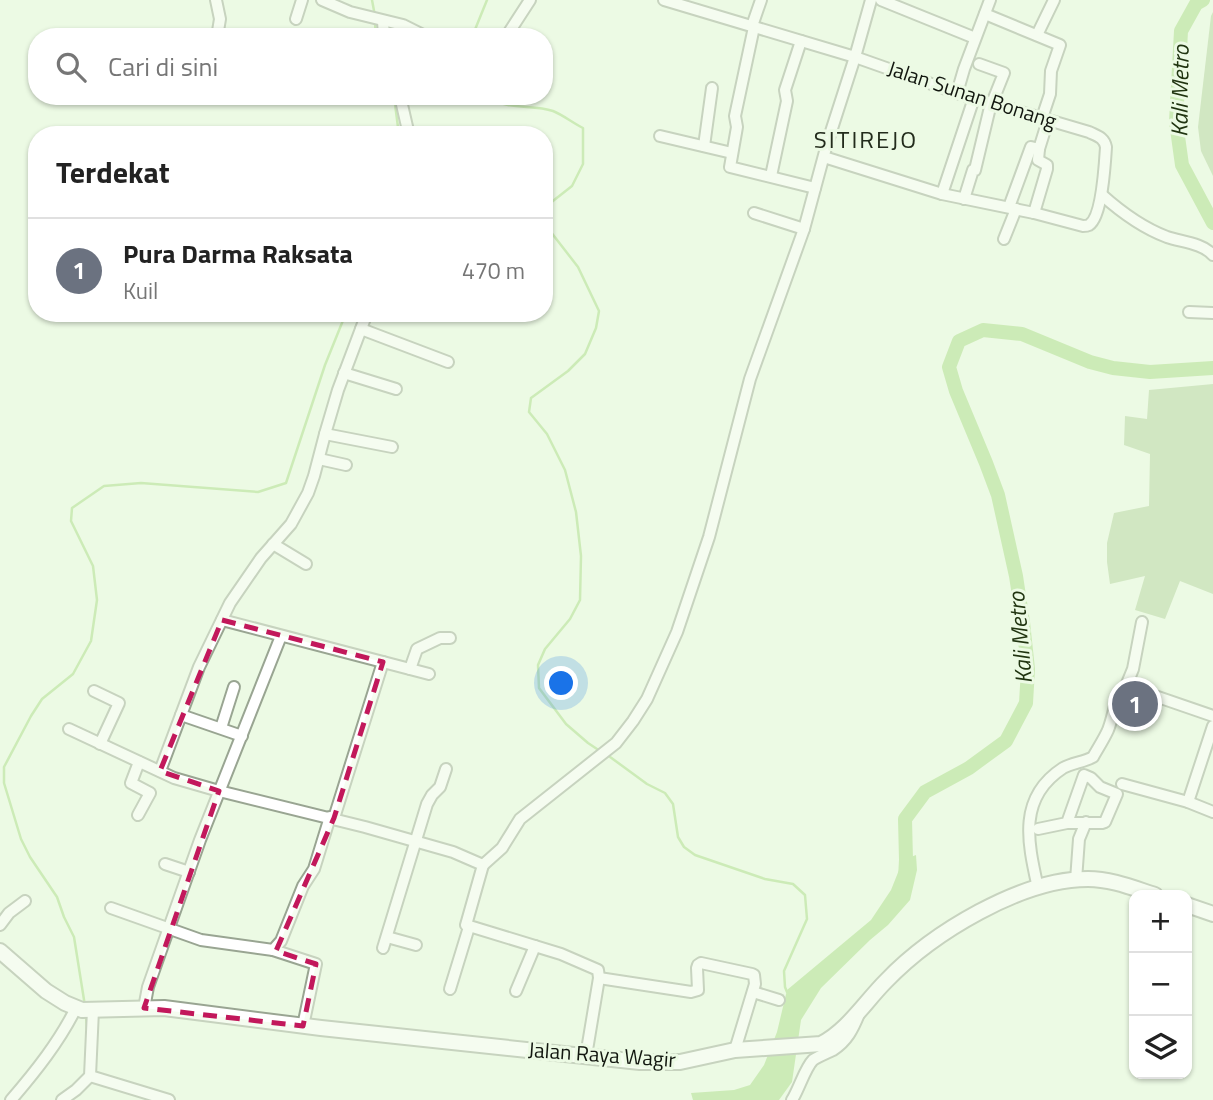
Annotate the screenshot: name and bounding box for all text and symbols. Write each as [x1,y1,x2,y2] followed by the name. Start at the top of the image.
[28,28,553,105] search box
[1161,44,1198,137] water label: Kali Metro
[108,47,218,86] text: Cari di sini
[52,48,90,86] icon: search
[884,52,1061,137] street label: Jalan Sunan Bonang
[814,121,918,157] district label: SITIREJO
[56,149,170,195] text: Terdekat
[123,234,353,273] text: Pura Darma Raksata
[73,253,85,288] text: 1
[462,253,525,288] text: 470 m
[123,273,158,308] text: Kuil
[998,590,1041,685] water label: Kali Metro
[544,666,578,700] your location
[1112,678,1158,730] pin: 1
[1129,890,1192,1079] map controls
[1129,890,1192,953] button: +
[1129,953,1192,1016] button: −
[1129,1016,1192,1079] button: layers
[527,1033,677,1075] street label: Jalan Raya Wagir

